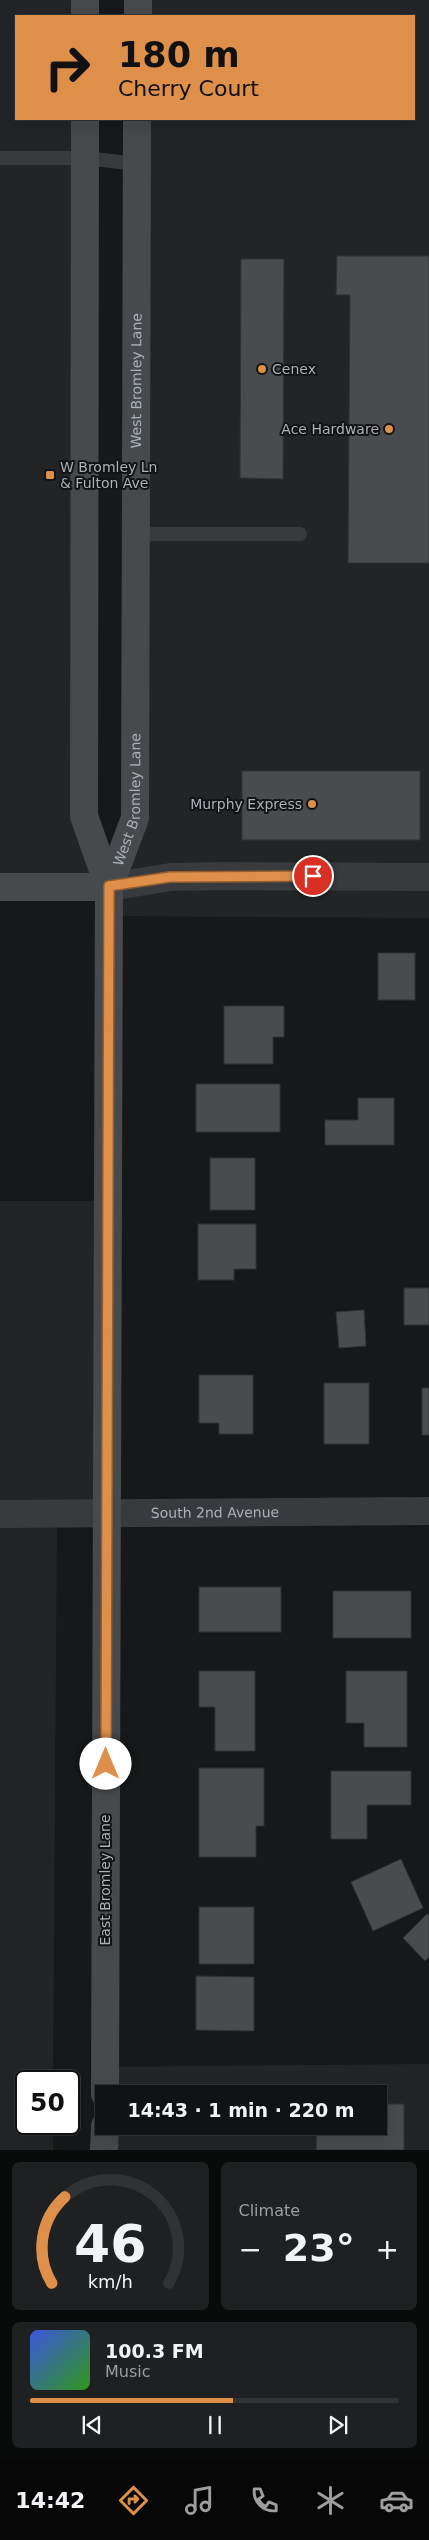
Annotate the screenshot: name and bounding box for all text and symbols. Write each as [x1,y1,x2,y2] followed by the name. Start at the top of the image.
[35,35,100,100] icon: right
[118,35,240,75] text: 180 m
[118,76,259,101] text: Cherry Court
[128,313,144,448] street label: West Bromley Lane
[272,361,316,377] place label: Cenex
[256,363,268,375] marker: Cenex
[281,421,379,437] place label: Ace Hardware
[383,423,395,435] marker: Ace Hardware
[60,459,157,491] place label: W Bromley Ln & Fulton Ave
[44,469,56,481] marker: W Bromley Ln & Fulton Ave
[110,733,143,868] street label: West Bromley Lane
[190,796,302,812] place label: Murphy Express
[306,798,318,810] marker: Murphy Express
[292,855,334,897] pin
[299,862,327,890] icon: arrive
[151,1504,279,1521] street label: South 2nd Avenue
[79,1737,131,1789] position arrow
[97,1814,113,1946] street label: East Bromley Lane
[15,2070,80,2135] speed limit sign: 50
[127,2099,355,2121] text: 14:43 · 1 min · 220 m
[239,2201,300,2220] text: Climate
[74,2214,146,2274] text: 46
[283,2226,355,2270] text: 23°
[239,2233,262,2266] text: −
[376,2233,399,2266] text: +
[88,2271,133,2292] text: km/h
[105,2340,204,2362] text: 100.3 FM
[105,2362,151,2381] text: Music
[78,2411,106,2439] icon: previous
[201,2411,229,2439] icon: pause
[324,2411,352,2439] icon: next
[116,2483,151,2518] icon: directions
[182,2483,217,2518] icon: music
[247,2483,282,2518] icon: phone
[313,2483,348,2518] icon: climate
[379,2483,414,2518] icon: car
[15,2488,85,2513] text: 14:42

